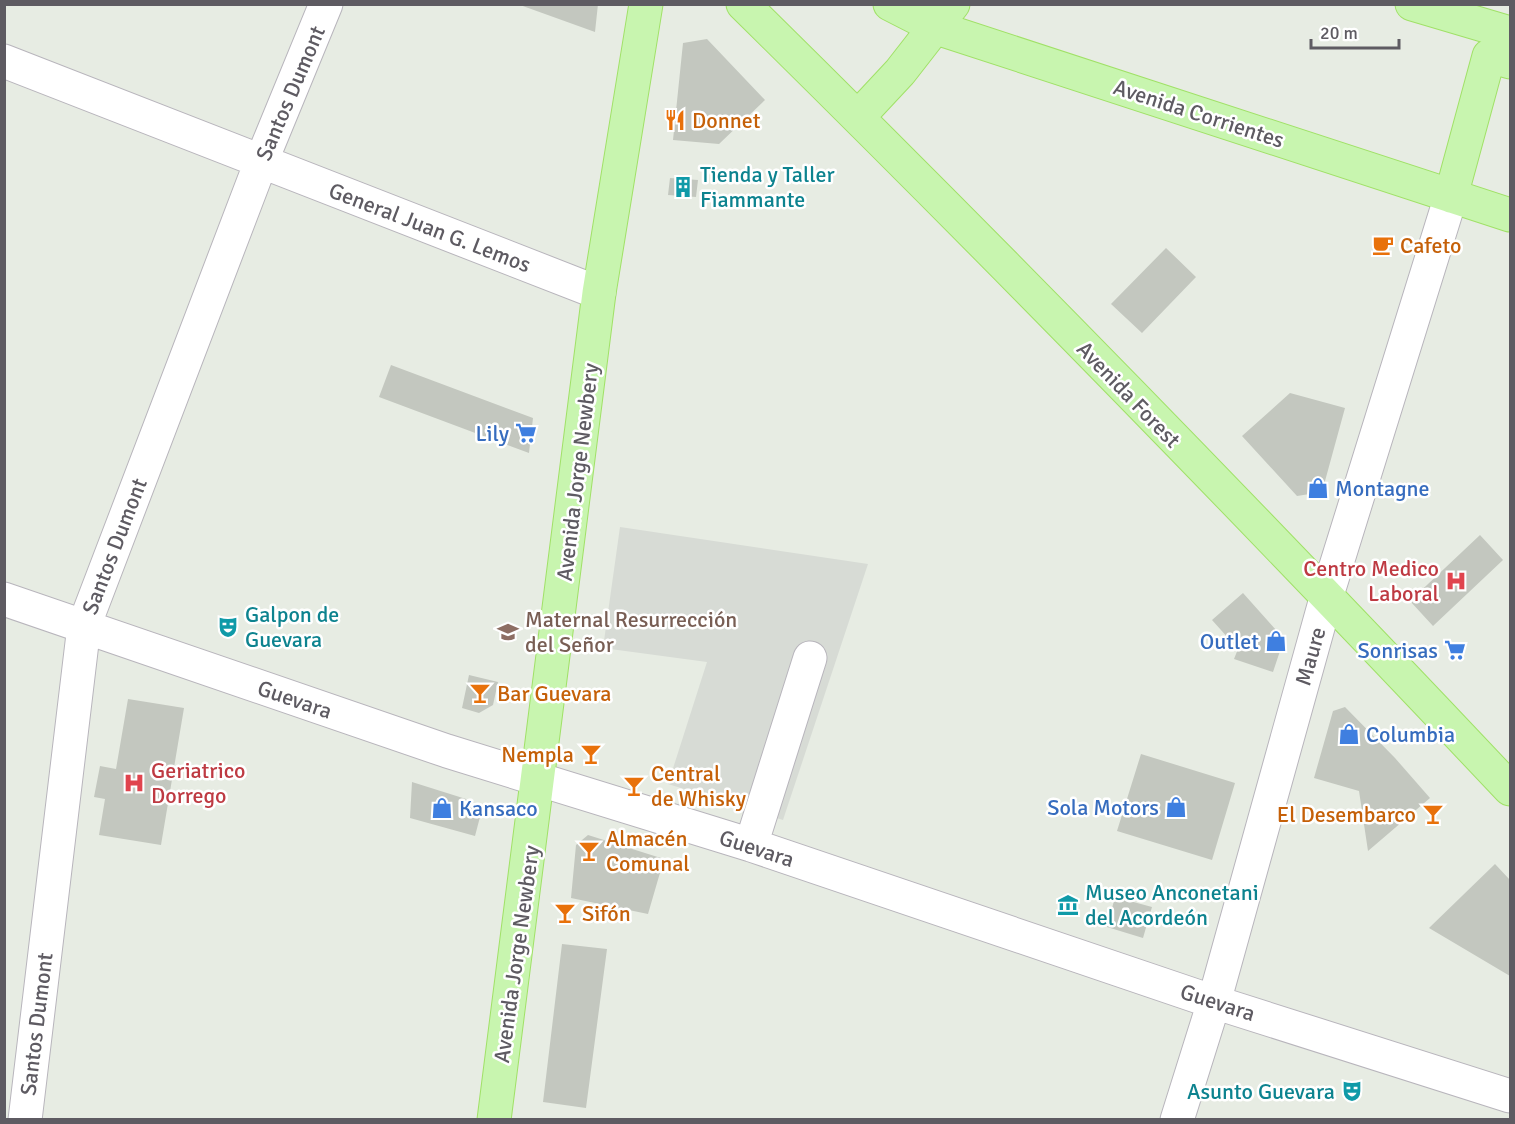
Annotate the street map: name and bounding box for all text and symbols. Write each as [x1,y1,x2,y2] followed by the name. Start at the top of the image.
[1311,12,1400,50] scale bar
[250,21,331,165] street label: Santos Dumont
[1320,22,1358,44] text: 20 m
[1110,73,1288,154] street label: Avenida Corrientes
[692,107,761,134] place label: Donnet
[663,108,687,132] restaurant icon: Donnet
[700,161,835,213] place label: Tienda y Taller Fiammante
[671,175,695,199] building icon: Tienda y Taller Fiammante
[325,177,534,278] street label: General Juan G. Lemos
[1400,232,1461,259] place label: Cafeto
[1371,233,1395,257] cafe icon: Cafeto
[1071,335,1186,453] street label: Avenida Forest
[551,361,604,583] street label: Avenida Jorge Newbery
[475,420,510,447] place label: Lily
[514,421,538,445] supermarket icon: Lily
[76,474,153,618] street label: Santos Dumont
[1335,475,1430,502] place label: Montagne
[1306,476,1330,500] shop icon: Montagne
[1303,555,1439,607] place label: Centro Medico Laboral
[1444,569,1468,593] hospital icon: Centro Medico Laboral
[245,601,339,653] place label: Galpon de Guevara
[525,606,737,658] place label: Maternal Resurrección del Señor
[216,615,240,639] theatre icon: Galpon de Guevara
[496,620,520,644] school or university icon: Maternal Resurrección del Señor
[1289,624,1332,689] street label: Maure
[1200,628,1259,655] place label: Outlet
[1264,629,1288,653] shop icon: Outlet
[1357,637,1438,664] place label: Sonrisas
[1443,638,1467,662] supermarket icon: Sonrisas
[254,674,336,725] street label: Guevara
[497,680,612,707] place label: Bar Guevara
[468,681,492,705] bar icon: Bar Guevara
[1366,721,1455,748] place label: Columbia
[1337,722,1361,746] shop icon: Columbia
[501,741,574,768] place label: Nempla
[579,742,603,766] bar icon: Nempla
[151,757,245,809] place label: Geriatrico Dorrego
[651,760,747,812] place label: Central de Whisky
[122,771,146,795] hospital icon: Geriatrico Dorrego
[622,774,646,798] bar icon: Central de Whisky
[1047,794,1159,821] place label: Sola Motors
[459,795,538,822] place label: Kansaco
[1164,795,1188,819] shop icon: Sola Motors
[430,796,454,820] shop icon: Kansaco
[1277,801,1416,828] place label: El Desembarco
[1421,802,1445,826] bar icon: El Desembarco
[716,824,798,873] street label: Guevara
[606,825,690,877] place label: Almacén Comunal
[577,839,601,863] bar icon: Almacén Comunal
[488,843,545,1065] street label: Avenida Jorge Newbery
[1085,879,1259,931] place label: Museo Anconetani del Acordeón
[1056,893,1080,917] museum icon: Museo Anconetani del Acordeón
[582,900,631,927] place label: Sifón
[553,901,577,925] bar icon: Sifón
[14,951,59,1097] street label: Santos Dumont
[1177,978,1259,1027] street label: Guevara
[1187,1078,1335,1105] place label: Asunto Guevara
[1340,1079,1364,1103] theatre icon: Asunto Guevara

